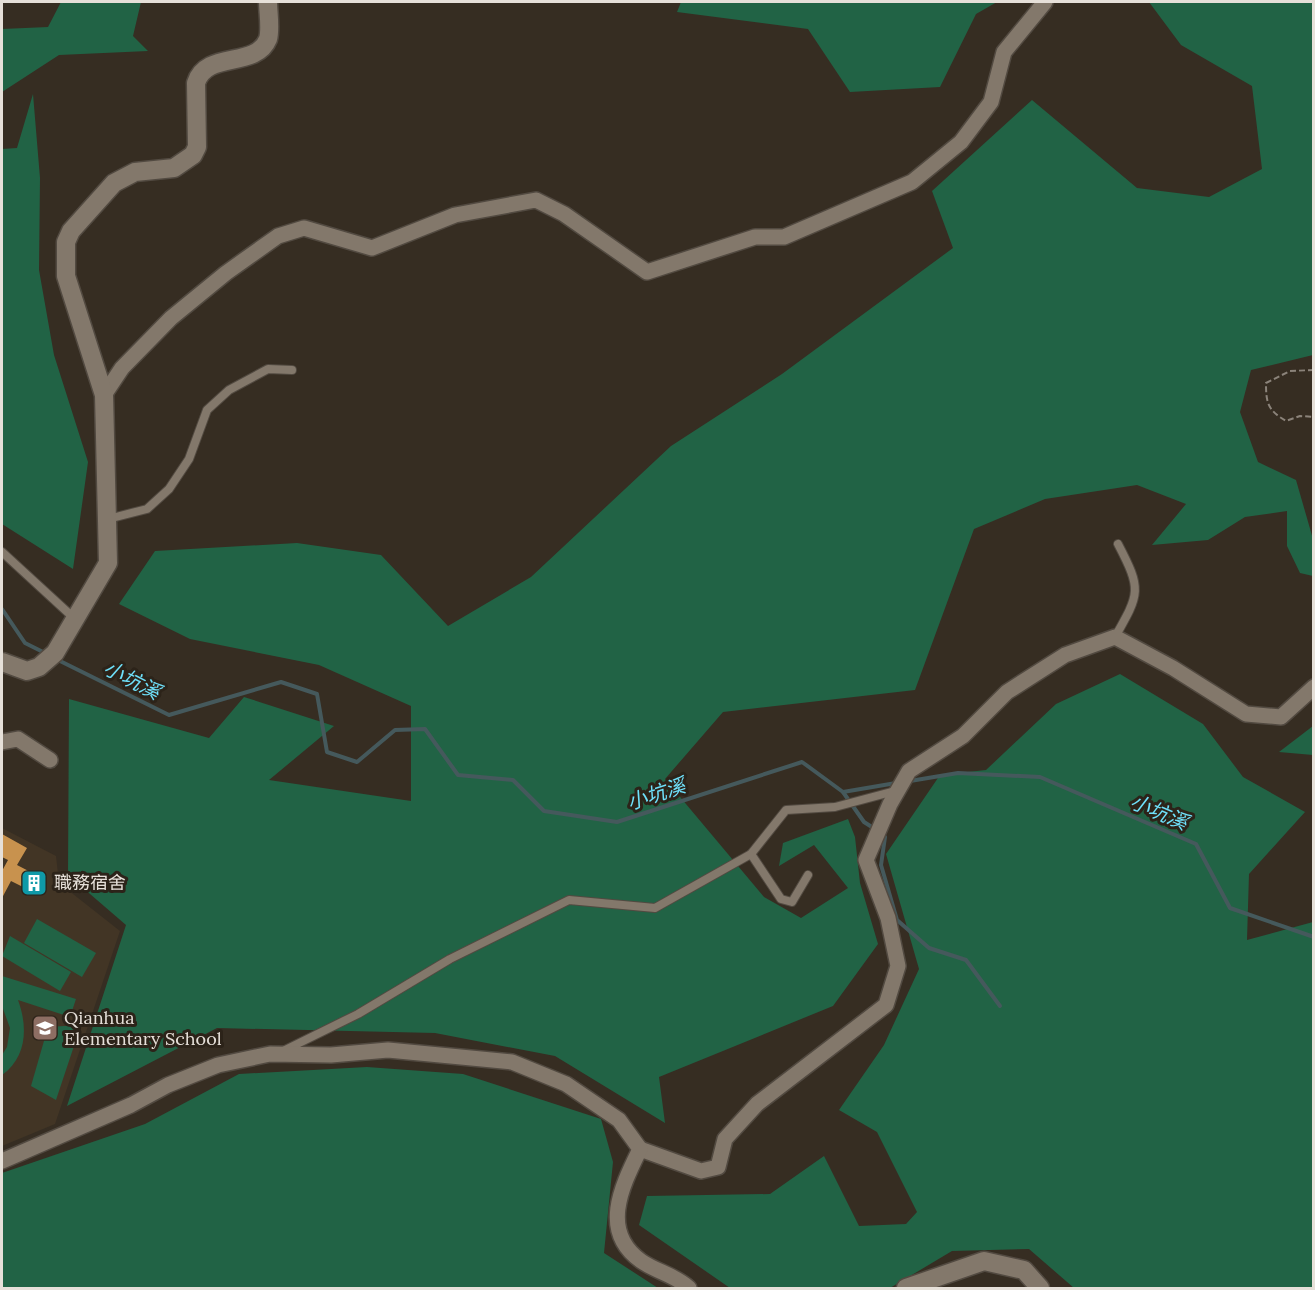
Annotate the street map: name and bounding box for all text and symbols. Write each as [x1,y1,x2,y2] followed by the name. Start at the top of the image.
[100,655,167,706] water label: 小坑溪
[623,771,691,815] water label: 小坑溪
[1127,788,1194,836] water label: 小坑溪
[19,868,49,898] building icon: 職務宿舍
[54,871,126,894] place label: 職務宿舍
[64,1006,222,1050] place label: Qianhua Elementary School
[30,1013,60,1043] school or university icon: Qianhua Elementary School

